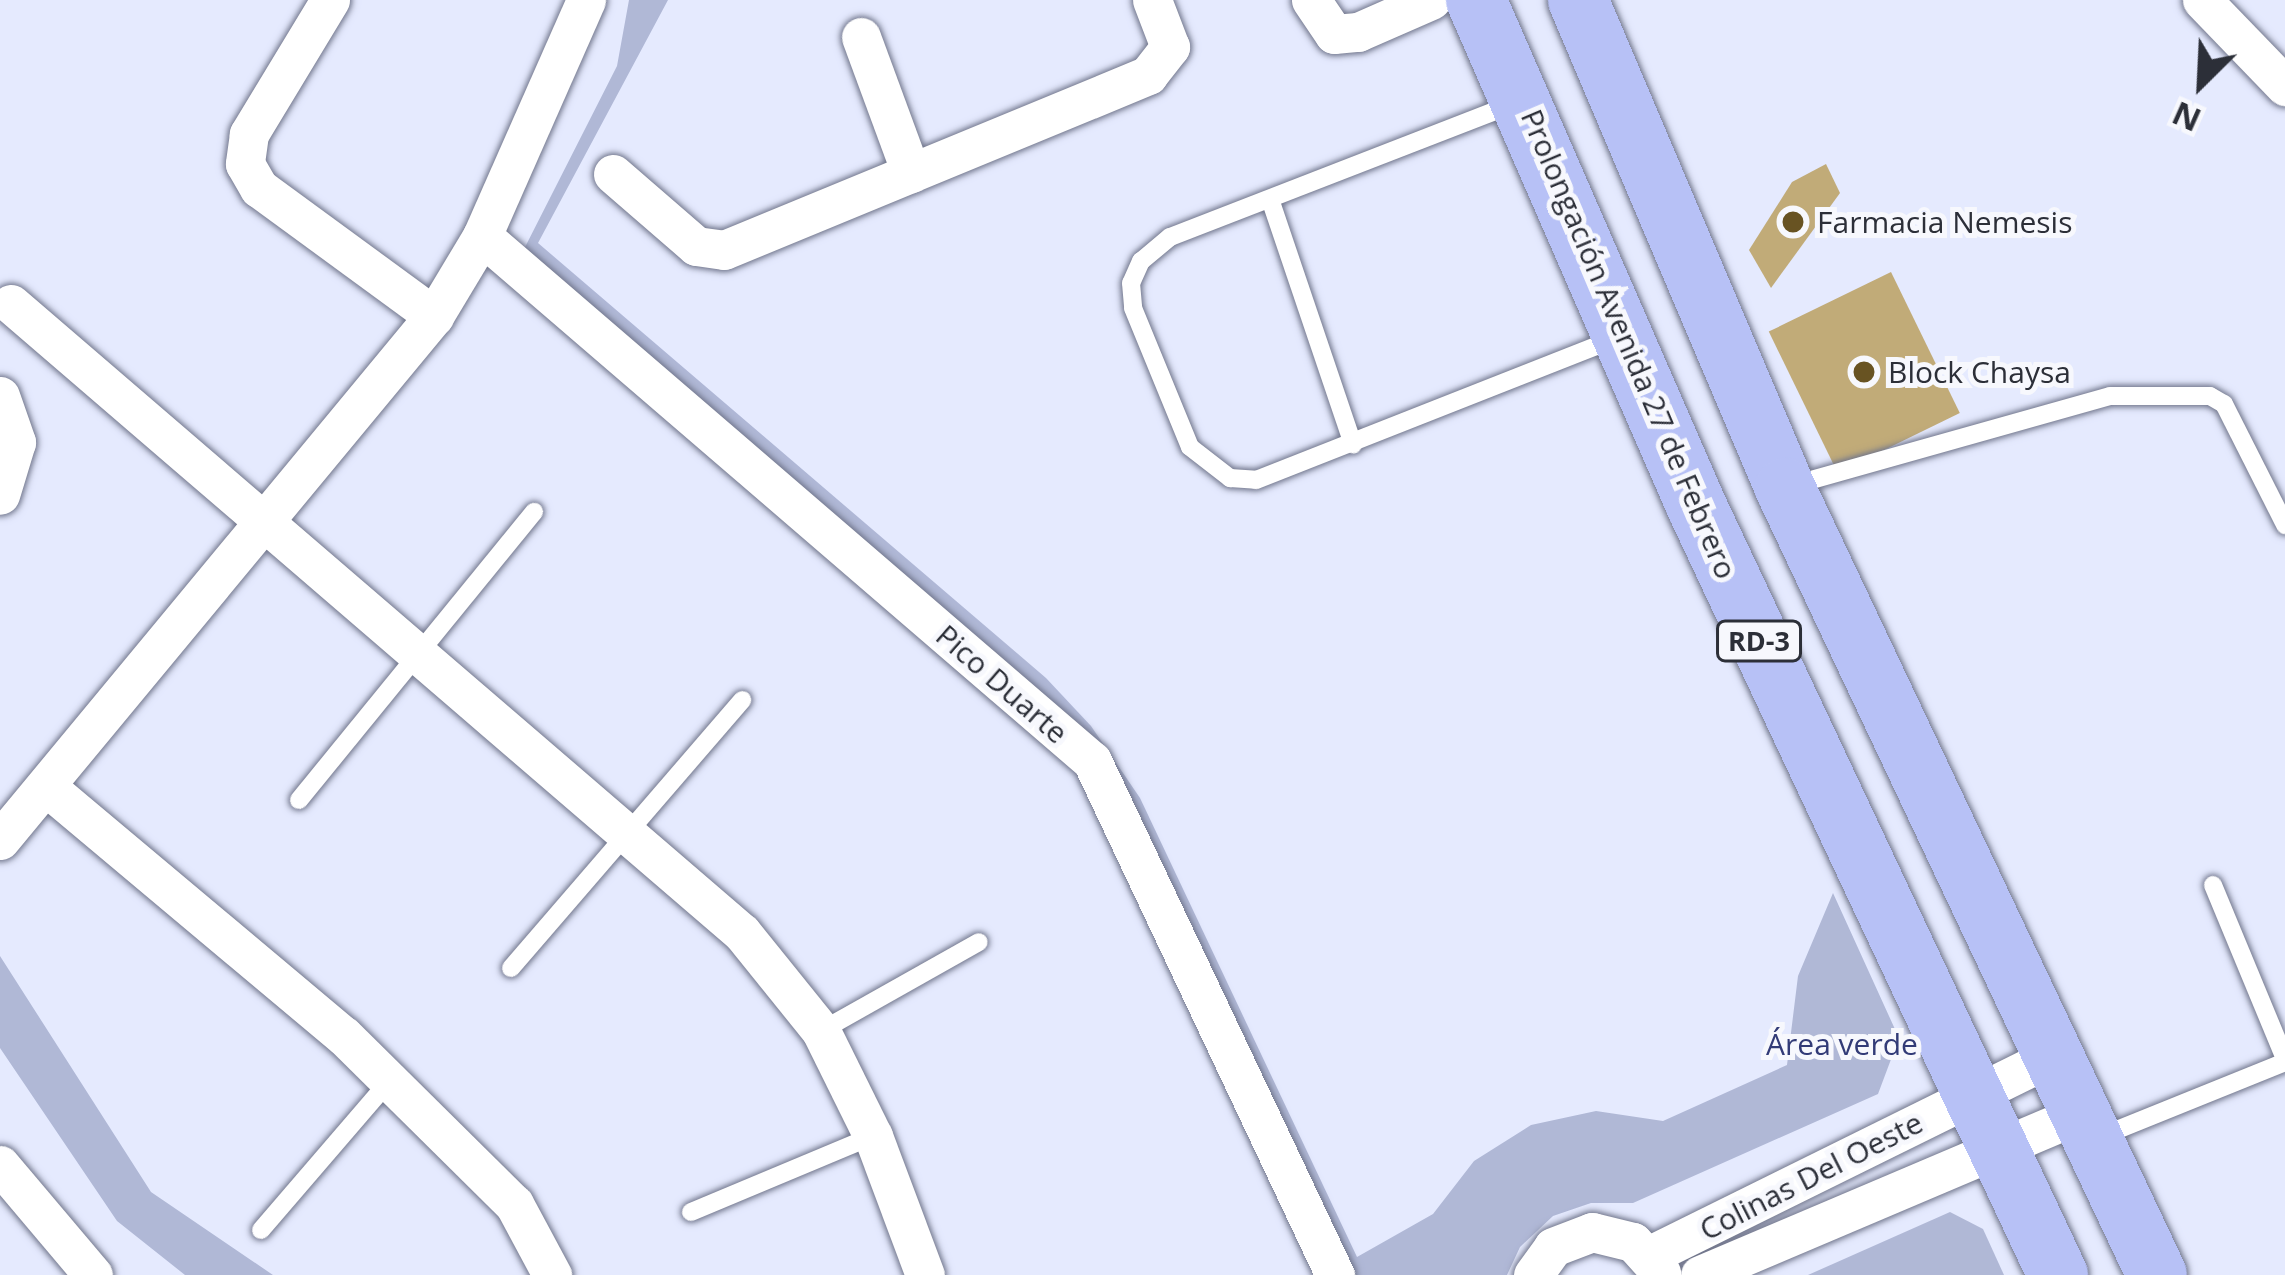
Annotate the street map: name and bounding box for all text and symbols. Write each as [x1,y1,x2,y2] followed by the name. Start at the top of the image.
[2141,24,2261,144] north arrow
[2165,91,2208,143] text: N
[1514,104,1744,584] street label: Prolongación Avenida 27 de Febrero
[1817,204,2072,240] place label: Farmacia Nemesis
[1780,209,1806,235] marker: Farmacia Nemesis
[1888,354,2071,390] place label: Block Chaysa
[1851,359,1877,385] marker: Block Chaysa
[929,617,1075,751] street label: Pico Duarte
[1714,620,1804,662] road number: RD-3
[1766,1026,1918,1062] park label: Área verde
[1694,1104,1928,1248] street label: Colinas Del Oeste

